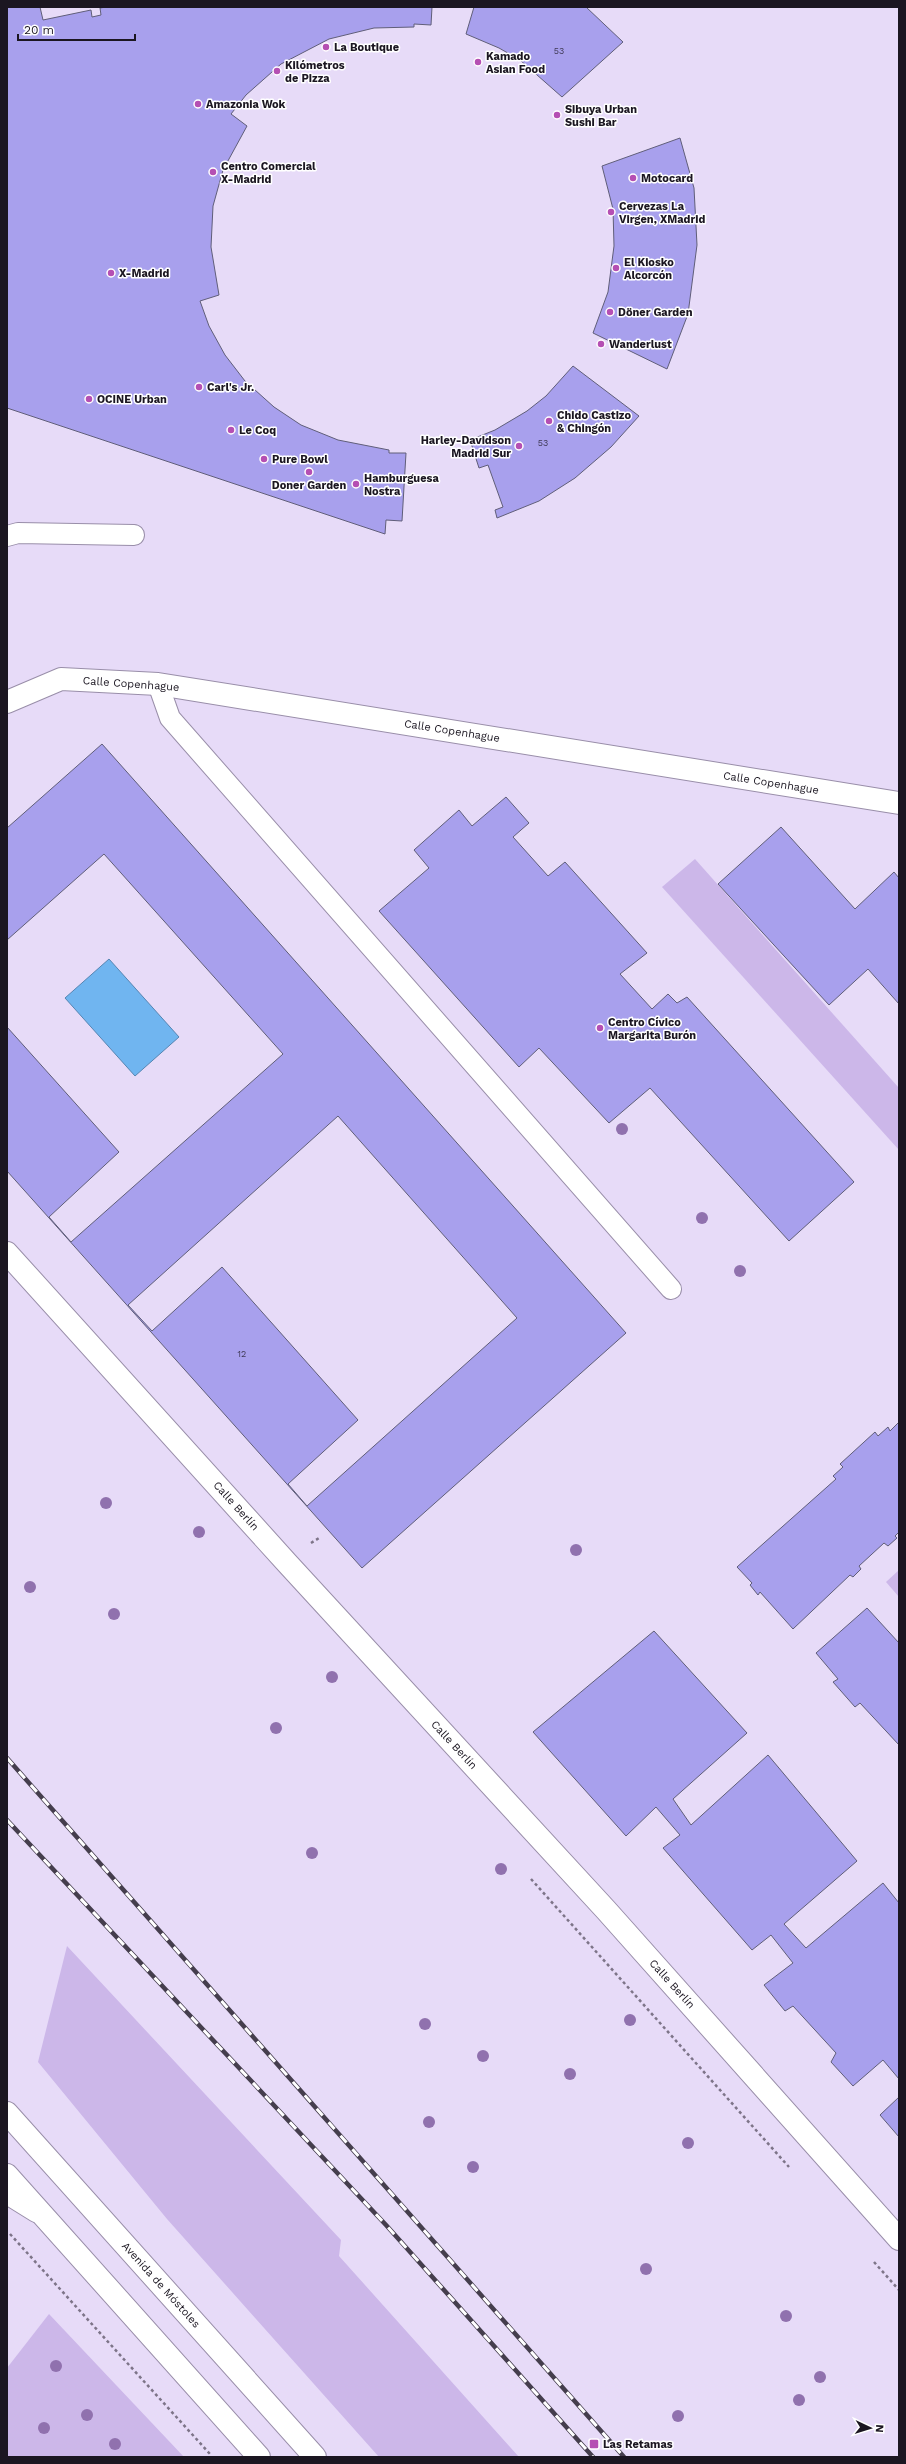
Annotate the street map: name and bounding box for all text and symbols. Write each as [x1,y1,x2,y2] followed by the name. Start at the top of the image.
[18,16,135,42] scale bar
[24,23,54,37] text: 20 m
[334,41,399,54] place label: La Boutique
[321,42,331,52] marker: La Boutique
[554,46,564,56] house number: 53
[486,50,545,76] place label: Kamado Asian Food
[473,57,483,67] marker: Kamado Asian Food
[285,59,345,85] place label: Kilómetros de Pizza
[272,66,282,76] marker: Kilómetros de Pizza
[206,98,286,111] place label: Amazonia Wok
[193,99,203,109] marker: Amazonia Wok
[565,103,637,129] place label: Sibuya Urban Sushi Bar
[552,110,562,120] marker: Sibuya Urban Sushi Bar
[221,160,316,186] place label: Centro Comercial X-Madrid
[208,167,218,177] marker: Centro Comercial X-Madrid
[641,172,693,185] place label: Motocard
[628,173,638,183] marker: Motocard
[619,200,705,226] place label: Cervezas La Virgen, XMadrid
[606,207,616,217] marker: Cervezas La Virgen, XMadrid
[624,256,674,282] place label: El Kiosko Alcorcón
[611,263,621,273] marker: El Kiosko Alcorcón
[119,267,170,280] place label: X-Madrid
[106,268,116,278] marker: X-Madrid
[618,306,693,319] place label: Döner Garden
[605,307,615,317] marker: Döner Garden
[609,338,672,351] place label: Wanderlust
[596,339,606,349] marker: Wanderlust
[207,381,254,394] place label: Carl's Jr.
[194,382,204,392] marker: Carl's Jr.
[97,393,167,406] place label: OCINE Urban
[84,394,94,404] marker: OCINE Urban
[557,409,632,435] place label: Chido Castizo & Chingón
[544,416,554,426] marker: Chido Castizo & Chingón
[239,424,276,437] place label: Le Coq
[226,425,236,435] marker: Le Coq
[421,434,511,460] place label: Harley-Davidson Madrid Sur
[538,438,548,448] house number: 53
[514,441,524,451] marker: Harley-Davidson Madrid Sur
[272,453,328,466] place label: Pure Bowl
[259,454,269,464] marker: Pure Bowl
[304,467,314,477] marker: Doner Garden
[364,472,439,498] place label: Hamburguesa Nostra
[272,479,346,492] place label: Doner Garden
[351,479,361,489] marker: Hamburguesa Nostra
[82,674,180,694] street label: Calle Copenhague
[403,717,501,745] street label: Calle Copenhague
[722,769,820,797] street label: Calle Copenhague
[608,1016,696,1042] place label: Centro Cívico Margarita Burón
[595,1023,605,1033] marker: Centro Cívico Margarita Burón
[238,1349,246,1359] house number: 12
[211,1479,261,1533] street label: Calle Berlín
[428,1718,480,1772] street label: Calle Berlín
[647,1957,697,2011] street label: Calle Berlín
[119,2239,203,2331] street label: Avenida de Móstoles
[850,2408,890,2448] north arrow
[873,2424,886,2433] text: N
[588,2438,600,2450] marker: Las Retamas
[603,2438,673,2451] place label: Las Retamas

